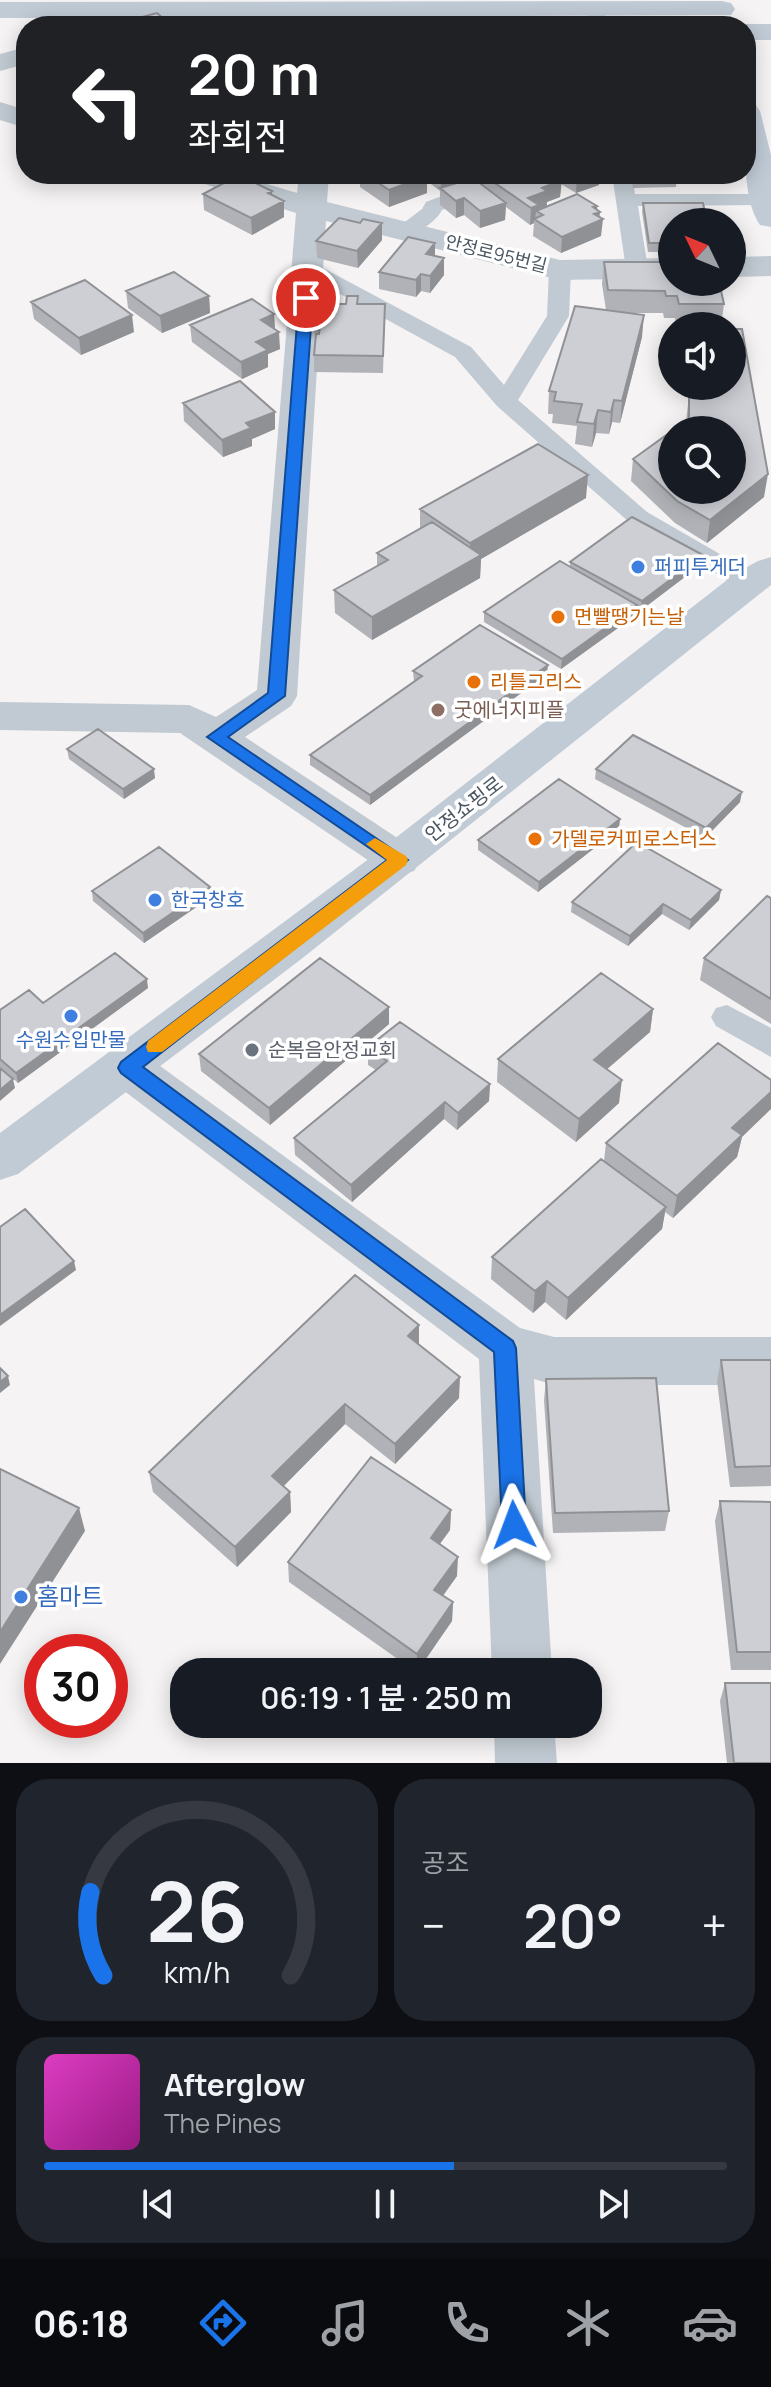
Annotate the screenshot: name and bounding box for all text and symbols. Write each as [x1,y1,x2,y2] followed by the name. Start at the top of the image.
[188,35,320,112] text: 20 m
[56,48,160,152] icon: left
[188,112,287,161] text: 좌회전
[658,208,746,296] north arrow
[658,208,746,504] map controls
[443,229,550,277] street label: 안정로95번길
[272,264,340,332] pin
[284,276,328,320] icon: arrive
[658,312,746,400] button: sound
[658,416,746,504] button: search
[654,553,746,580] place label: 퍼피투게더
[629,558,647,576] marker: 퍼피투게더
[574,603,684,630] place label: 면빨땡기는날
[549,608,567,626] marker: 면빨땡기는날
[490,668,582,695] place label: 리틀그리스
[465,673,483,691] marker: 리틀그리스
[454,696,564,723] place label: 굿에너지피플
[429,701,447,719] marker: 굿에너지피플
[419,770,508,848] street label: 안정쇼핑로
[551,825,717,852] place label: 가델로커피로스터스
[526,830,544,848] marker: 가델로커피로스터스
[171,886,245,913] place label: 한국창호
[146,891,164,909] marker: 한국창호
[62,1007,80,1025] marker: 수원수입만물
[16,1026,126,1053] place label: 수원수입만물
[268,1036,397,1063] place label: 순복음안정교회
[243,1041,261,1059] marker: 순복음안정교회
[472,1483,556,1567] position arrow
[37,1579,103,1612] place label: 홈마트
[12,1588,30,1606] marker: 홈마트
[24,1634,128,1738] speed limit sign: 30
[260,1677,512,1718] text: 06:19 · 1 분 · 250 m
[422,1844,469,1880] text: 공조
[146,1853,247,1967] text: 26
[523,1884,624,1966] text: 20°
[422,1895,445,1955] text: −
[702,1895,727,1955] text: +
[164,1953,230,1992] text: km/h
[164,2064,305,2105] text: Afterglow
[164,2105,281,2141] text: The Pines
[136,2182,180,2226] icon: previous
[363,2182,407,2226] icon: pause
[591,2182,635,2226] icon: next
[195,2295,251,2351] icon: directions
[317,2295,373,2351] icon: music
[439,2295,495,2351] icon: phone
[560,2295,616,2351] icon: climate
[682,2295,738,2351] icon: car
[33,2299,129,2348] text: 06:18

